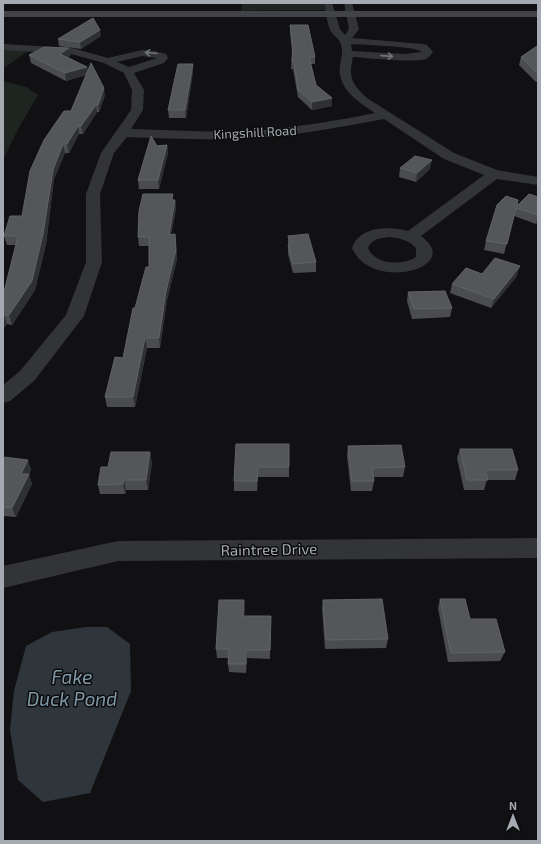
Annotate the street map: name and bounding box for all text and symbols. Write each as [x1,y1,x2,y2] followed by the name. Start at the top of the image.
[145,49,158,57] one-way arrow
[380,53,393,60] one-way arrow
[213,122,297,142] street label: Kingshill Road
[221,539,317,559] street label: Raintree Drive
[27,665,117,710] water label: Fake Duck Pond
[493,796,533,836] north arrow
[509,799,517,812] text: N

